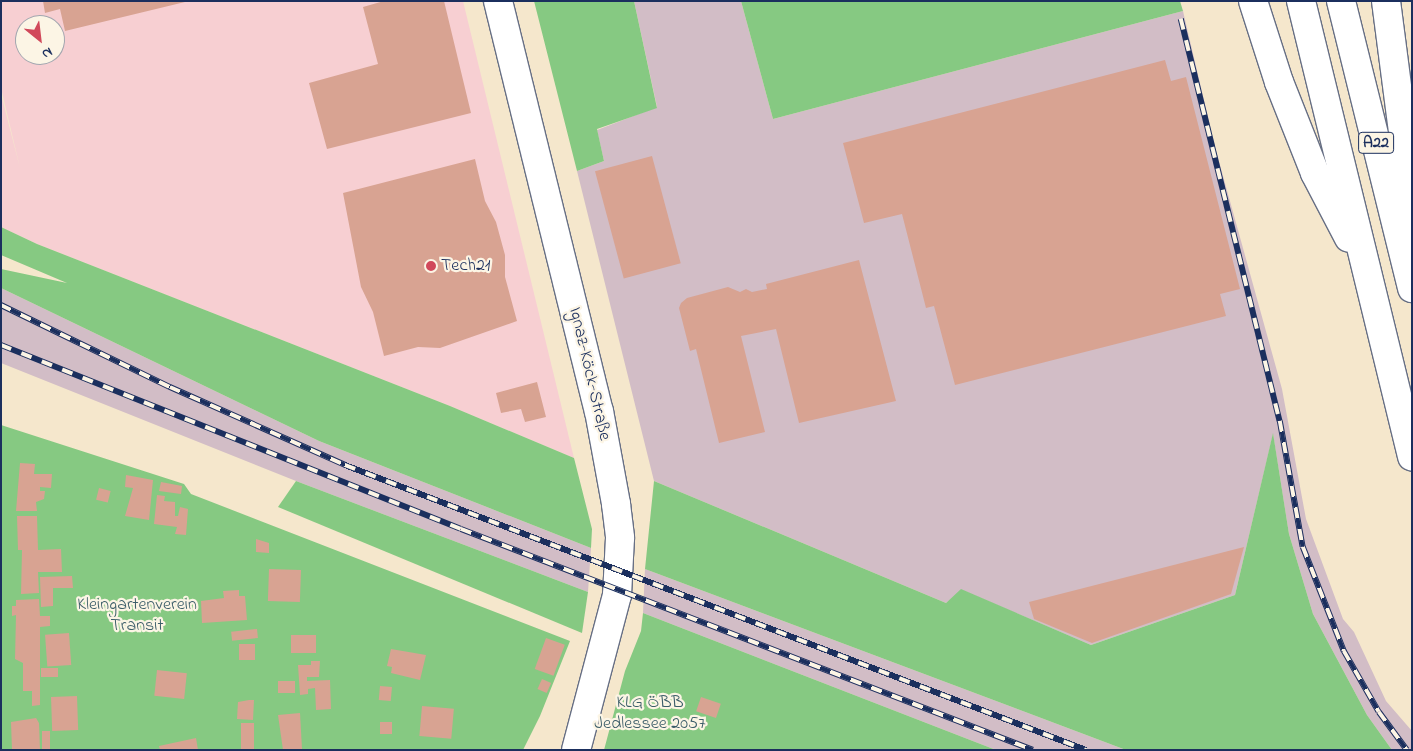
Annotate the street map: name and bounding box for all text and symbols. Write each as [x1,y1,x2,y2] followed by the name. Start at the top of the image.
[15,15,65,65] north arrow
[38,41,56,64] text: N
[1357,130,1395,156] road number: A22
[441,255,491,277] place label: Tech21
[425,260,437,272] marker: Tech21
[563,305,615,443] street label: Ignaz-Köck-Straße
[77,595,197,638] park label: Kleingartenverein Transit
[594,693,706,736] park label: KLG ÖBB Jedlessee 2057

